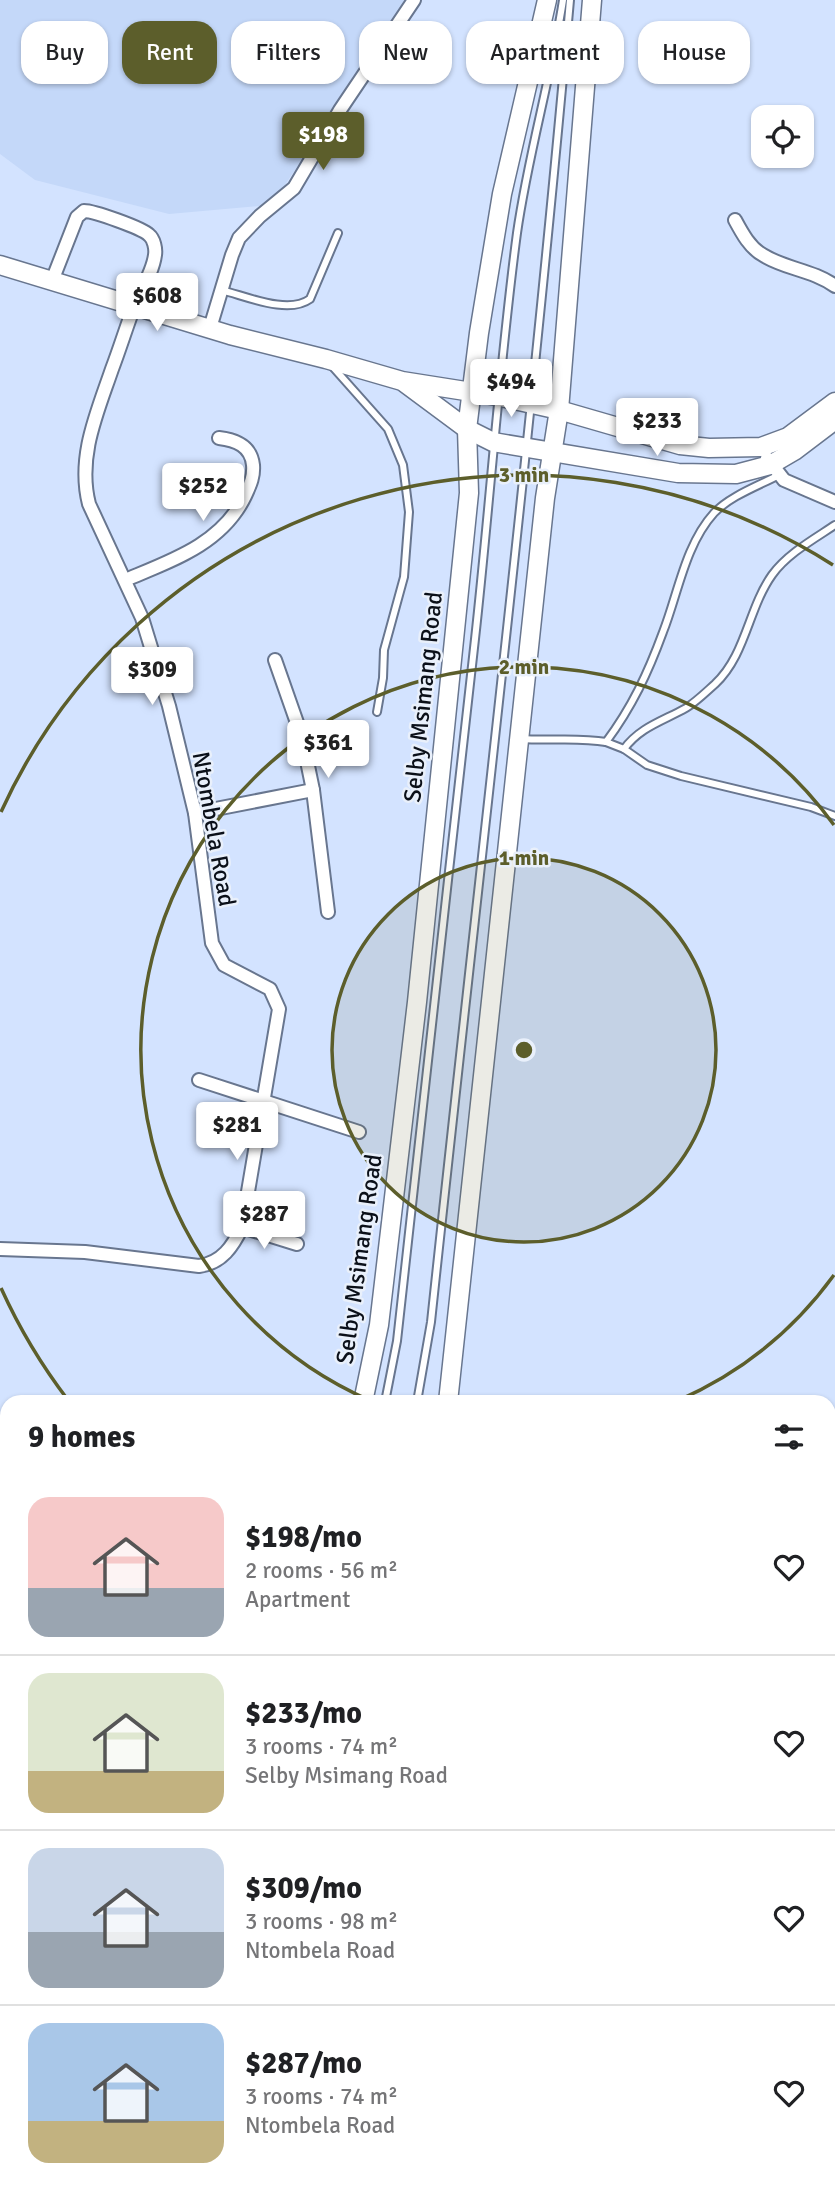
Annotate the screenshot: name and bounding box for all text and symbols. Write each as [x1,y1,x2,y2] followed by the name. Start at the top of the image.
[21,21,108,84] chip: Buy
[122,21,217,84] chip: Rent
[231,21,345,84] chip: Filters
[359,21,452,84] chip: New
[466,21,624,84] chip: Apartment
[638,21,750,84] chip: House
[751,105,814,168] map controls
[751,105,814,168] button: locate
[282,113,364,172] pin: $198
[298,120,348,149] text: $198
[116,274,198,333] pin: $608
[132,281,182,310] text: $608
[470,360,552,419] pin: $494
[486,367,536,396] text: $494
[616,398,698,458] pin: $233
[632,406,682,435] text: $233
[499,462,549,488] text: 3 min
[162,463,244,523] pin: $252
[178,471,228,500] text: $252
[397,590,449,804] street label: Selby Msimang Road
[111,648,193,707] pin: $309
[499,654,549,680] text: 2 min
[127,655,177,684] text: $309
[287,720,369,780] pin: $361
[303,728,353,757] text: $361
[186,749,242,909] street label: Ntombela Road
[499,845,549,871] text: 1 min
[512,1038,536,1062] centre of rings
[196,1102,278,1162] pin: $281
[212,1110,262,1139] text: $281
[329,1152,389,1366] street label: Selby Msimang Road
[223,1192,305,1251] pin: $287
[239,1199,289,1228] text: $287
[770,1418,808,1456] icon: filters
[28,1419,135,1456] text: 9 homes
[245,1519,362,1556] text: $198/mo
[84,1525,168,1609] icon: home
[770,1548,808,1586] icon: heart
[245,1556,398,1585] text: 2 rooms · 56 m²
[245,1585,350,1614] text: Apartment
[245,1695,362,1732] text: $233/mo
[84,1701,168,1785] icon: home
[770,1724,808,1762] icon: heart
[245,1732,398,1761] text: 3 rooms · 74 m²
[245,1761,448,1790] text: Selby Msimang Road
[245,1870,362,1907] text: $309/mo
[84,1876,168,1960] icon: home
[770,1899,808,1937] icon: heart
[245,1907,398,1936] text: 3 rooms · 98 m²
[245,1936,395,1965] text: Ntombela Road
[245,2045,362,2082] text: $287/mo
[84,2051,168,2135] icon: home
[770,2074,808,2112] icon: heart
[245,2082,398,2111] text: 3 rooms · 74 m²
[245,2111,395,2140] text: Ntombela Road

